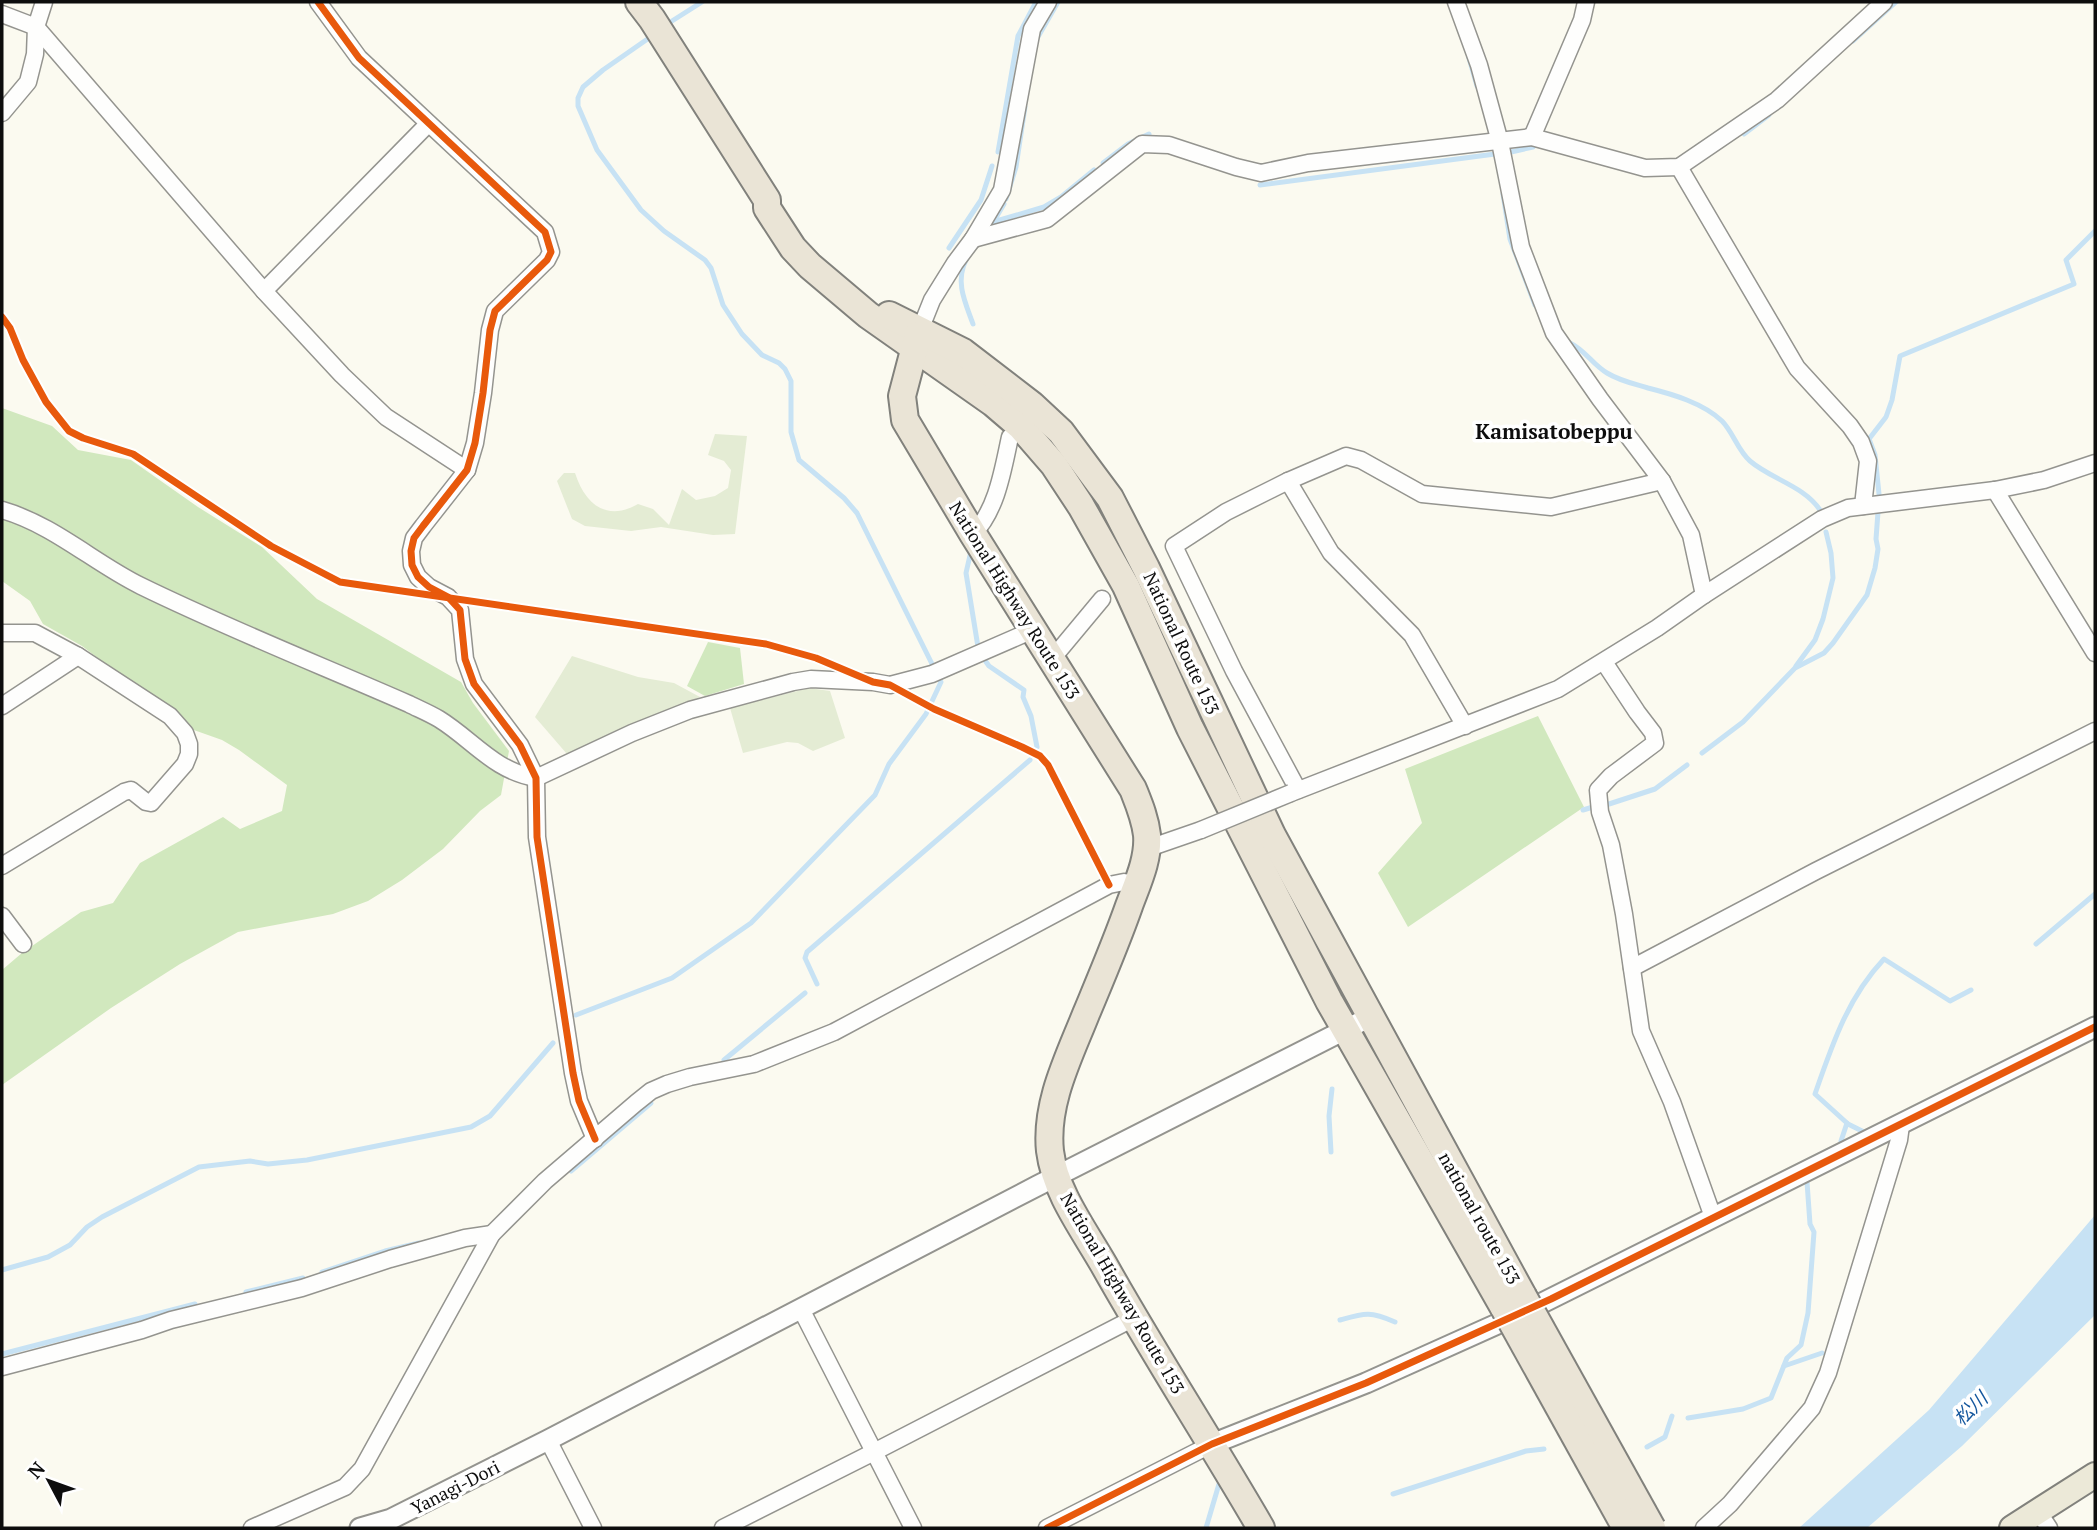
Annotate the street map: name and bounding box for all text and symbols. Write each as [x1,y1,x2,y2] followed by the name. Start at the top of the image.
[1475,417,1633,445] district label: Kamisatobeppu
[944,497,1086,703] street label: National Highway Route 153
[1139,568,1225,718] street label: National Route 153
[1434,1148,1526,1288] street label: national route 153
[1056,1188,1190,1398] street label: National Highway Route 153
[1948,1384,1994,1430] water label: 松川
[14,1446,84,1516] north arrow
[407,1454,503,1520] street label: Yanagi-Dori
[22,1455,50,1483] text: N

